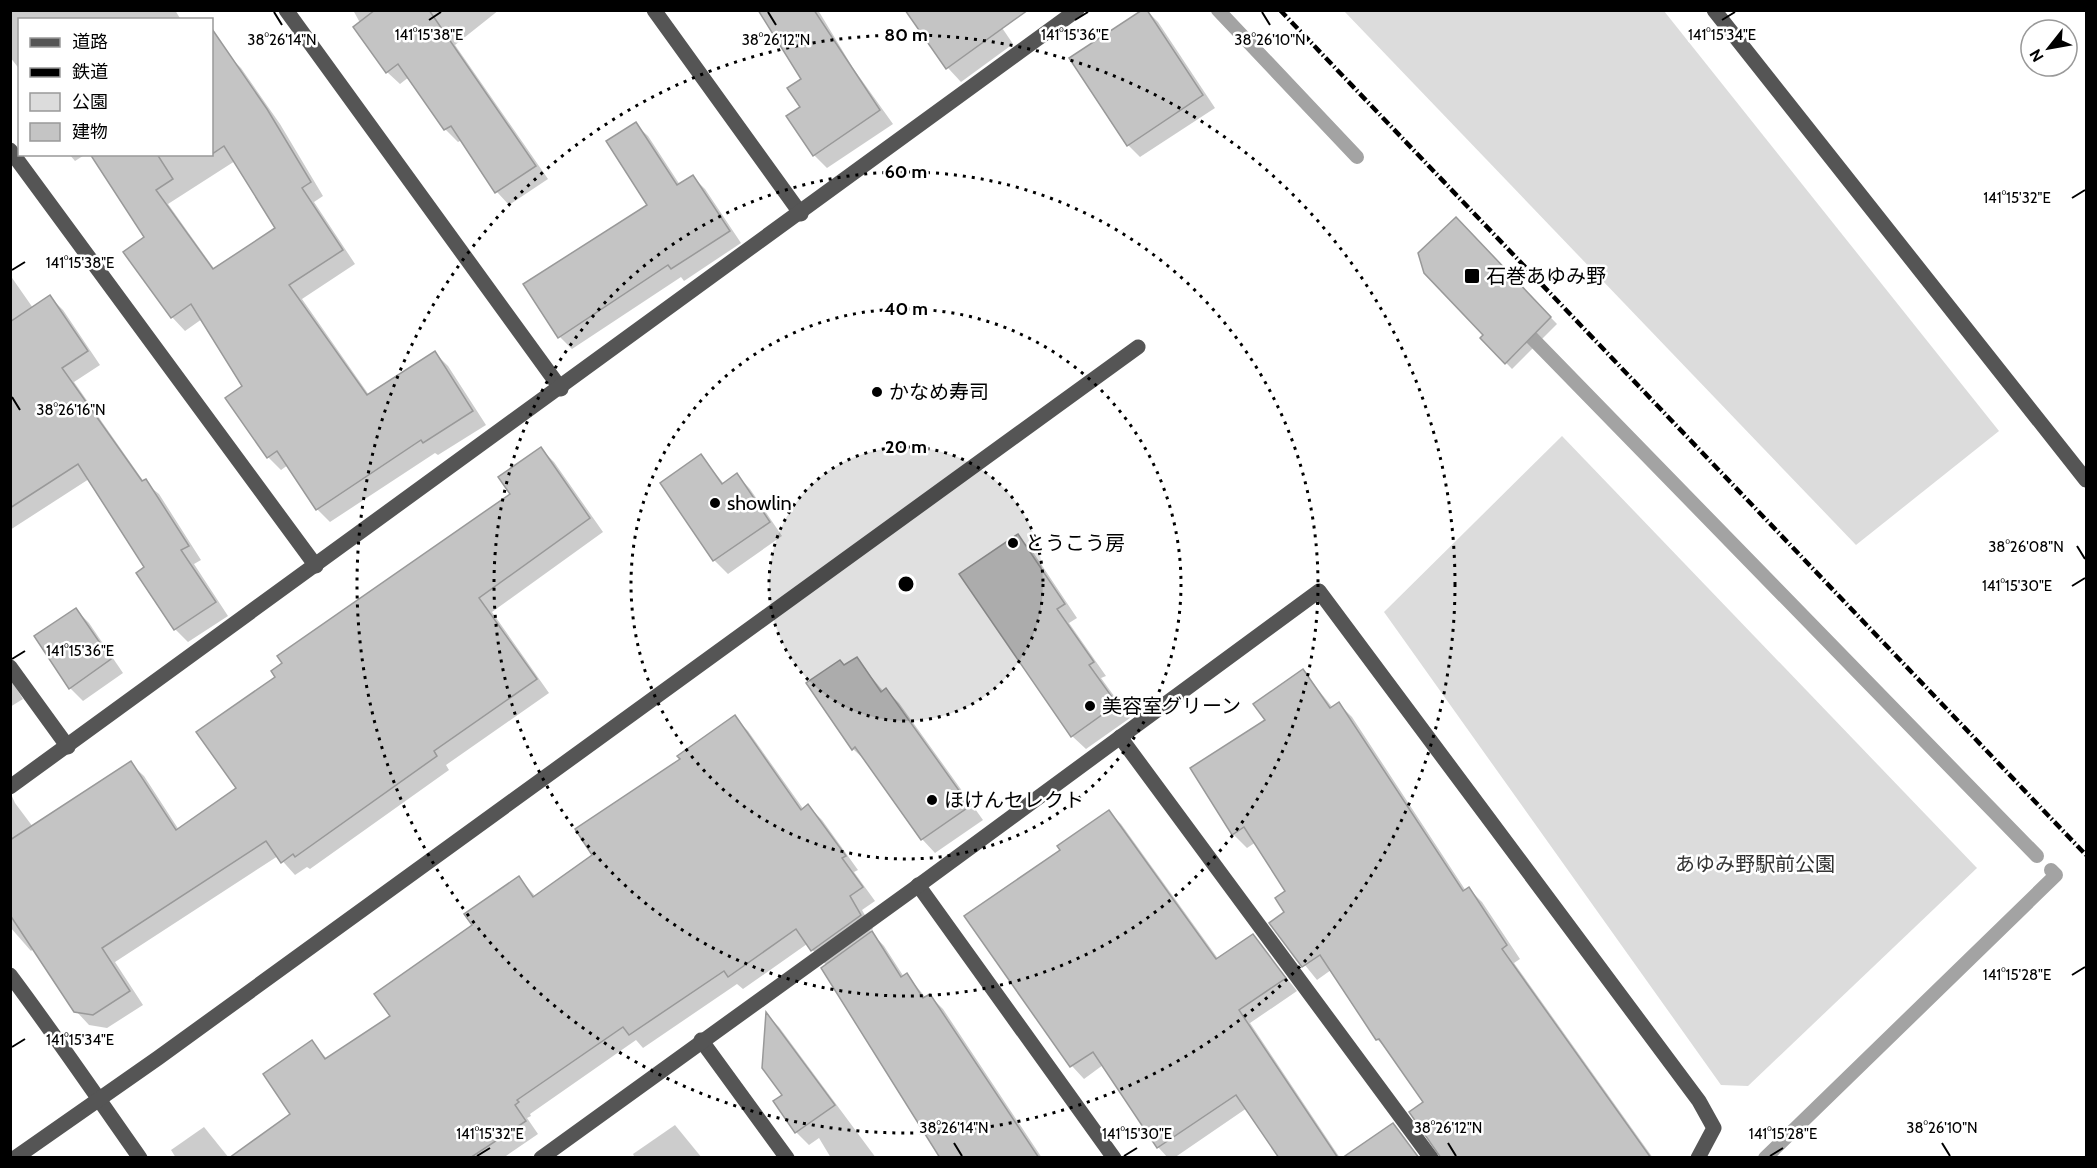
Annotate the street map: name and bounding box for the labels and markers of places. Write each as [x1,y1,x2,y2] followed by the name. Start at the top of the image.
[1486,264,1606,288] place label: 石巻あゆみ野
[1463,267,1481,285] marker: 石巻あゆみ野
[889,380,989,404] place label: かなめ寿司
[870,385,884,399] marker: かなめ寿司
[727,491,792,515] place label: showlin
[708,496,722,510] marker: showlin
[1025,531,1125,555] place label: とうこう房
[1006,536,1020,550] marker: とうこう房
[896,574,916,594] centre of rings
[1102,694,1241,718] place label: 美容室グリーン
[1083,699,1097,713] marker: 美容室グリーン
[944,788,1084,812] place label: ほけんセレクト
[925,793,939,807] marker: ほけんセレクト

